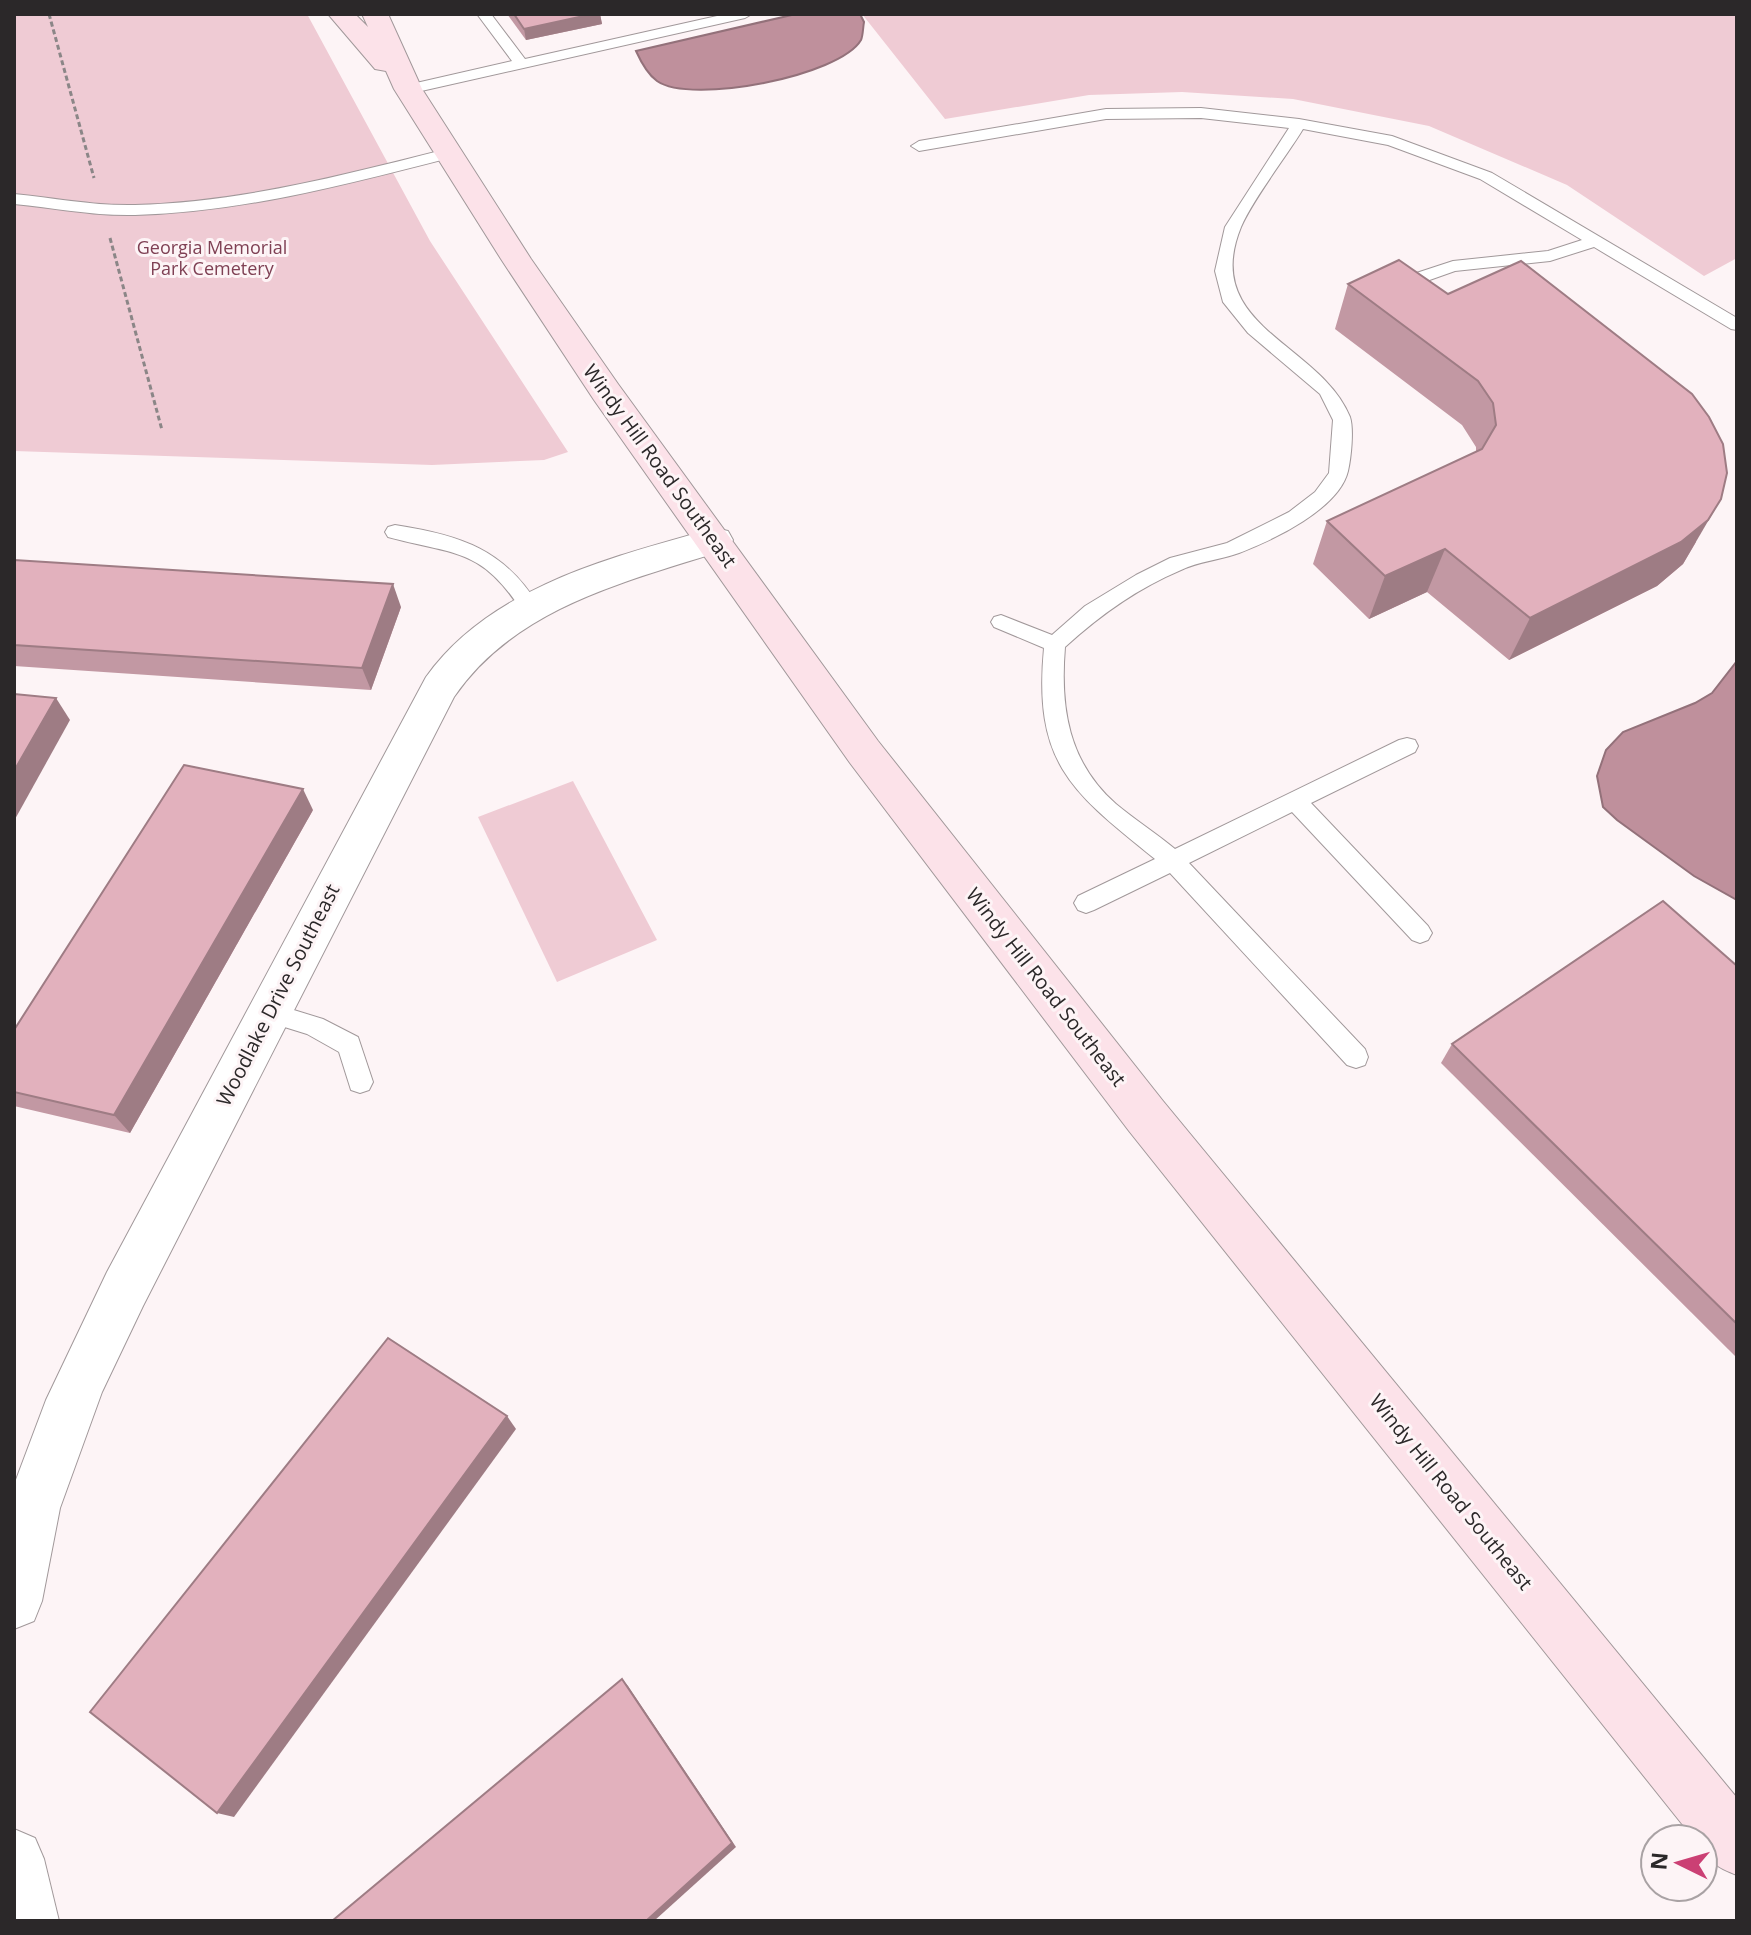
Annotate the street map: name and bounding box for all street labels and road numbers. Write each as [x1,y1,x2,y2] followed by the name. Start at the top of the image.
[578,359,743,573] street label: Windy Hill Road Southeast
[210,879,345,1110] street label: Woodlake Drive Southeast
[960,882,1132,1091] street label: Windy Hill Road Southeast
[1364,1388,1539,1595] street label: Windy Hill Road Southeast

